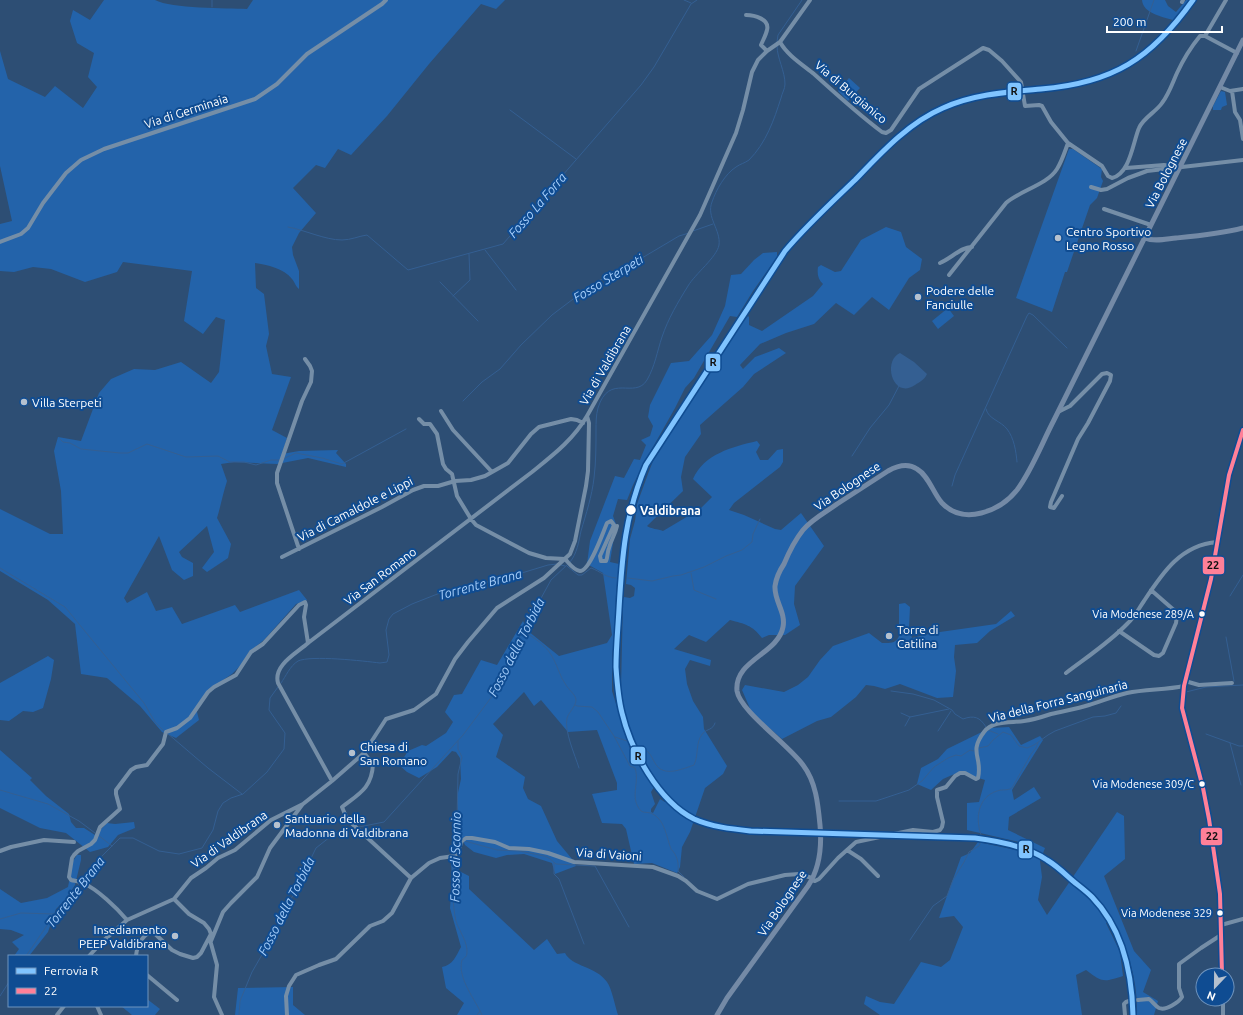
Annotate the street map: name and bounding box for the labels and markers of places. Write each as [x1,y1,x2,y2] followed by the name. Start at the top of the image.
[1066,225,1151,252] place label: Centro Sportivo Legno Rosso
[1053,233,1063,243] marker: Centro Sportivo Legno Rosso
[926,284,994,311] place label: Podere delle Fanciulle
[913,292,923,302] marker: Podere delle Fanciulle
[32,396,102,409] place label: Villa Sterpeti
[19,397,29,407] marker: Villa Sterpeti
[624,503,638,517] marker: Valdibrana
[640,504,701,517] place label: Valdibrana
[1092,608,1195,620] place label: Via Modenese 289/A
[1197,609,1207,619] marker: Via Modenese 289/A
[897,623,939,650] place label: Torre di Catilina
[884,631,894,641] marker: Torre di Catilina
[360,740,427,767] place label: Chiesa di San Romano
[347,748,357,758] marker: Chiesa di San Romano
[1092,778,1194,790] place label: Via Modenese 309/C
[1197,779,1207,789] marker: Via Modenese 309/C
[285,812,408,839] place label: Santuario della Madonna di Valdibrana
[272,820,282,830] marker: Santuario della Madonna di Valdibrana
[1121,907,1212,919] place label: Via Modenese 329
[1215,908,1225,918] marker: Via Modenese 329
[79,923,167,950] place label: Insediamento PEEP Valdibrana
[170,931,180,941] marker: Insediamento PEEP Valdibrana

